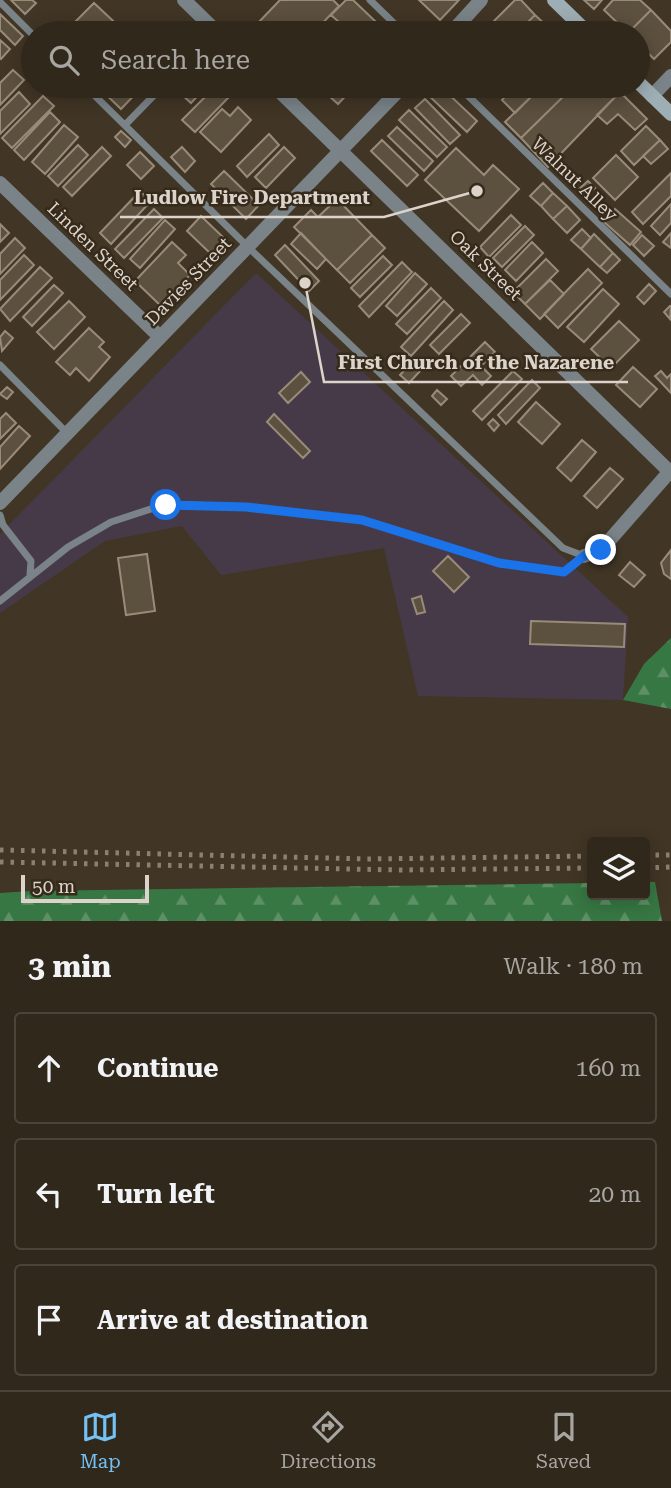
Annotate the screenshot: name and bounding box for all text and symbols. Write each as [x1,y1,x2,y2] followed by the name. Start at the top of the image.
[21,21,650,98] search box
[45,41,83,79] icon: search
[101,45,250,75] text: Search here
[528,133,623,225] street label: Walnut Alley
[120,177,384,217] callout: Ludlow Fire Department
[134,186,370,209] text: Ludlow Fire Department
[43,198,143,295] street label: Linden Street
[446,226,526,305] street label: Oak Street
[141,233,235,329] street label: Davies Street
[324,342,628,382] callout: First Church of the Nazarene
[338,351,614,374] text: First Church of the Nazarene
[150,489,181,520] route start
[585,534,616,565] route end
[587,837,650,900] map controls
[587,837,650,900] button: layers
[21,872,149,904] scale bar
[32,875,75,898] text: 50 m
[28,949,111,984] text: 3 min
[504,953,643,980] text: Walk · 180 m
[30,1049,68,1087] icon: ahead
[97,1053,219,1083] text: Continue
[576,1055,641,1082] text: 160 m
[30,1175,68,1213] icon: left
[97,1179,215,1209] text: Turn left
[588,1181,641,1208] text: 20 m
[30,1301,68,1339] icon: arrive
[97,1305,368,1335] text: Arrive at destination
[80,1408,121,1473] tab: Map
[280,1408,376,1473] tab: Directions
[536,1408,591,1473] tab: Saved

